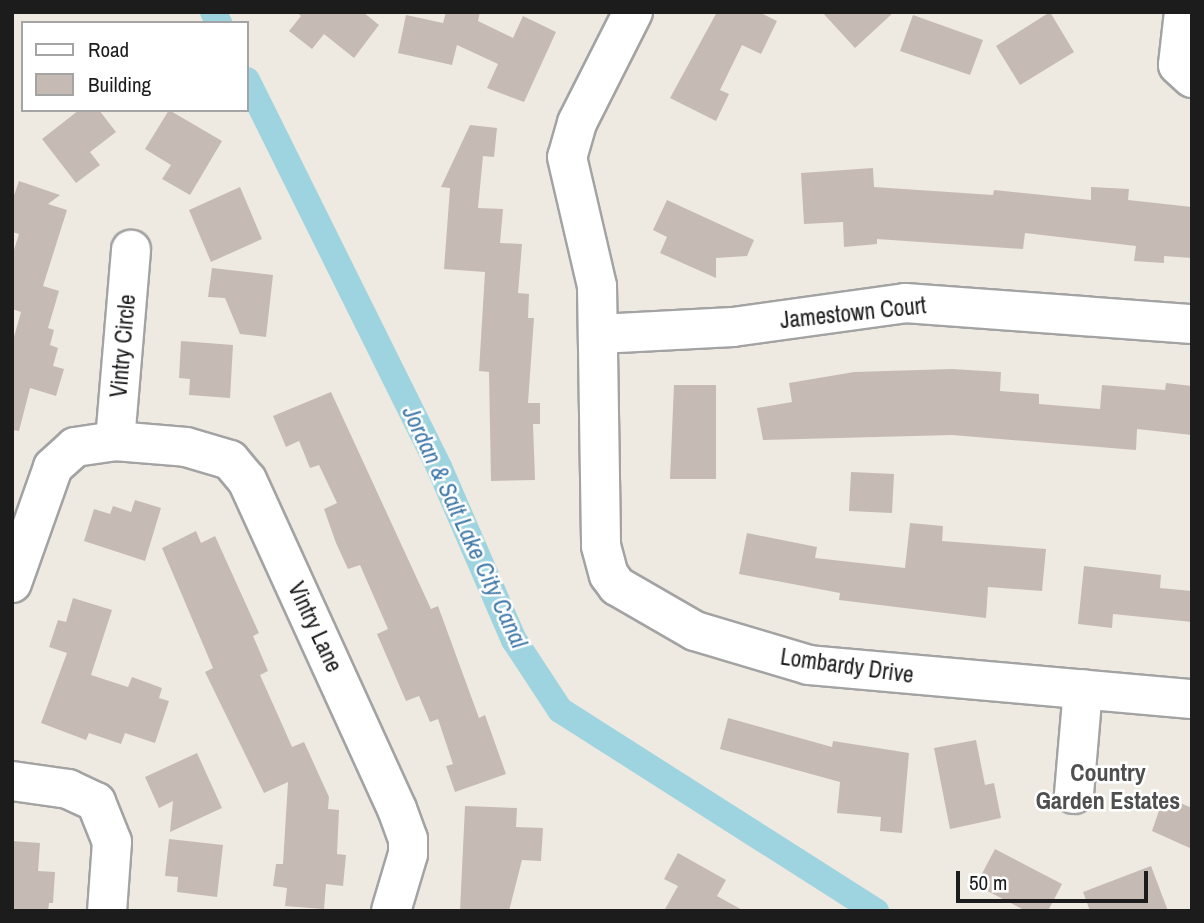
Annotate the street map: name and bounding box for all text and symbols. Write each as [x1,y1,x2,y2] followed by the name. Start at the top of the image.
[21,21,248,112] legend
[88,35,129,64] text: Road
[88,70,151,99] text: Building
[779,292,927,334] street label: Jamestown Court
[105,293,141,399] street label: Vintry Circle
[396,401,534,653] water label: Jordan & Salt Lake City Canal
[282,578,348,676] street label: Vintry Lane
[779,643,915,689] street label: Lombardy Drive
[1036,759,1180,815] district label: Country Garden Estates
[959,856,1152,900] scale bar
[969,868,1007,897] text: 50 m

